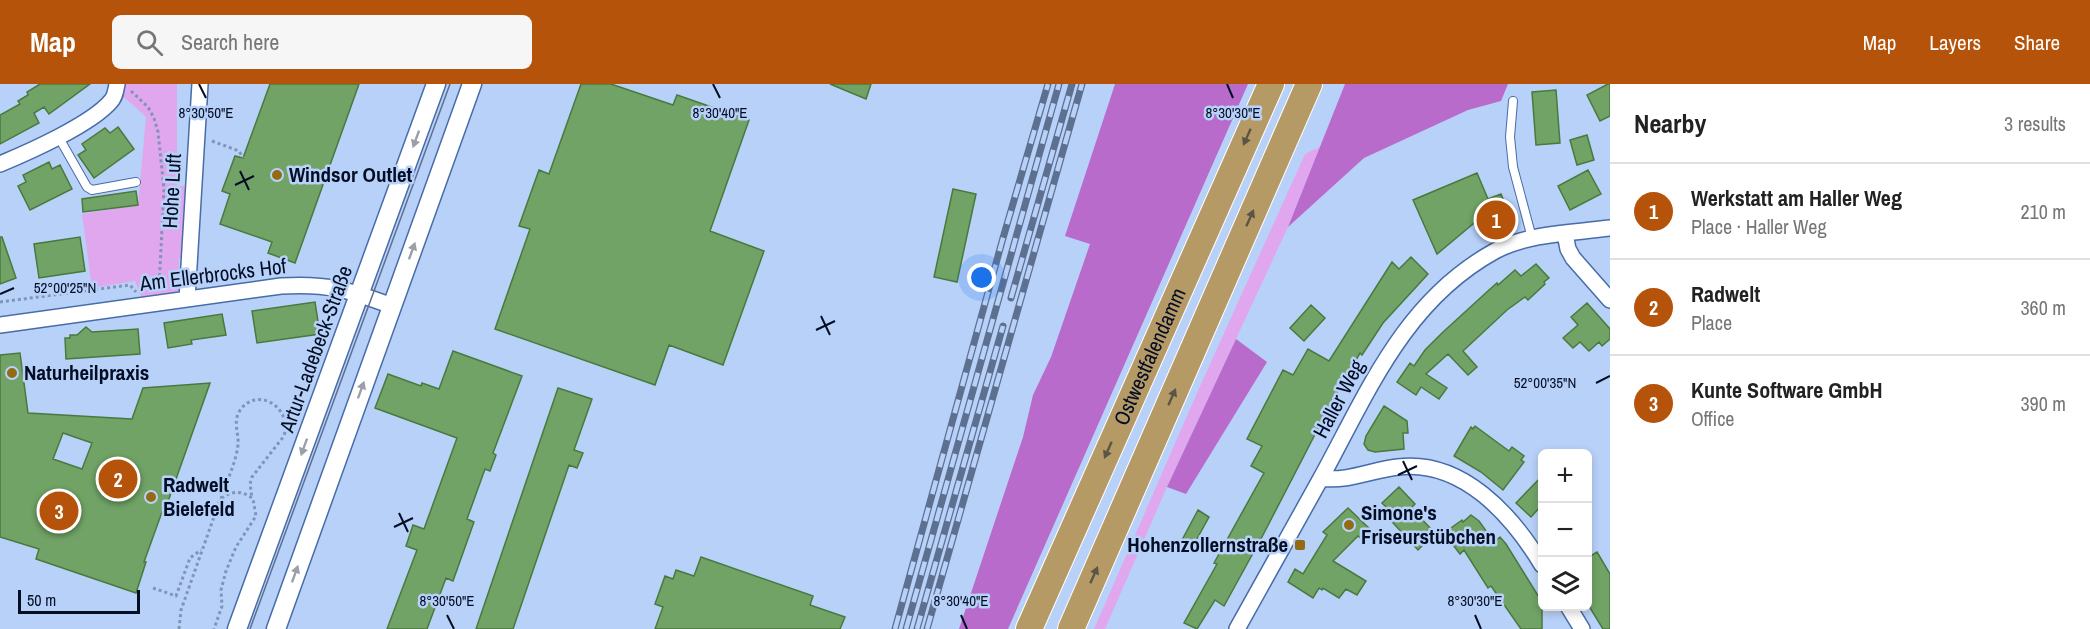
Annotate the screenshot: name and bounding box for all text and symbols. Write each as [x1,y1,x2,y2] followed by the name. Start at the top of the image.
[112,15,532,69] search box
[30,23,76,61] text: Map
[133,26,166,59] icon: search
[181,27,279,57] text: Search here
[1863,28,1896,57] text: Map
[1929,28,1981,57] text: Layers
[2014,28,2060,57] text: Share
[178,102,234,123] text: 8°30'50"E
[692,102,748,123] text: 8°30'40"E
[1205,102,1261,123] text: 8°30'30"E
[1634,106,1706,141] text: Nearby
[2004,110,2066,137] text: 3 results
[1242,129,1252,147] one-way arrow
[411,130,421,148] one-way arrow
[155,153,188,229] street label: Hohe Luft
[289,160,413,189] place label: Windsor Outlet
[270,168,284,182] marker: Windsor Outlet
[1691,183,1902,213] text: Werkstatt am Haller Weg
[1476,198,1516,242] pin: 1
[1649,198,1658,225] text: 1
[2020,198,2066,225] text: 210 m
[1246,209,1255,227] one-way arrow
[1691,213,1827,240] text: Place · Haller Weg
[407,242,417,260] one-way arrow
[137,251,288,298] street label: Am Ellerbrocks Hof
[272,262,359,437] street label: Artur-Ladebeck-Straße
[967,263,996,292] your location
[34,277,96,298] text: 52°00'25"N
[1691,279,1760,309] text: Radwelt
[1106,283,1193,430] street label: Ostwestfalendamm
[1649,294,1658,321] text: 2
[2020,294,2066,321] text: 360 m
[1691,309,1732,336] text: Place
[1306,354,1371,443] street label: Haller Weg
[24,358,149,387] place label: Naturheilpraxis
[5,366,19,380] marker: Naturheilpraxis
[1514,372,1576,393] text: 52°00'35"N
[1691,375,1882,405] text: Kunte Software GmbH
[357,381,367,399] one-way arrow
[1167,387,1177,405] one-way arrow
[1649,390,1658,417] text: 3
[2020,390,2066,417] text: 390 m
[1691,405,1734,432] text: Office
[298,439,308,457] one-way arrow
[1103,441,1112,459] one-way arrow
[1538,449,1592,611] map controls
[1538,449,1592,503] button: +
[98,456,138,502] pin: 2
[163,470,235,523] place label: Radwelt Bielefeld
[40,488,78,534] pin: 3
[144,490,158,504] marker: Radwelt Bielefeld
[1361,498,1496,551] place label: Simone's Friseurstübchen
[1538,503,1592,557] button: −
[1342,518,1356,532] marker: Simone's Friseurstübchen
[1127,530,1288,559] place label: Hohenzollernstraße
[1293,538,1307,552] marker: Hohenzollernstraße
[1538,557,1592,611] button: layers
[291,565,301,583] one-way arrow
[1089,566,1099,584] one-way arrow
[18,587,140,614] scale bar
[27,589,56,611] text: 50 m
[419,590,475,611] text: 8°30'50"E
[933,590,989,611] text: 8°30'40"E
[1447,590,1503,611] text: 8°30'30"E

